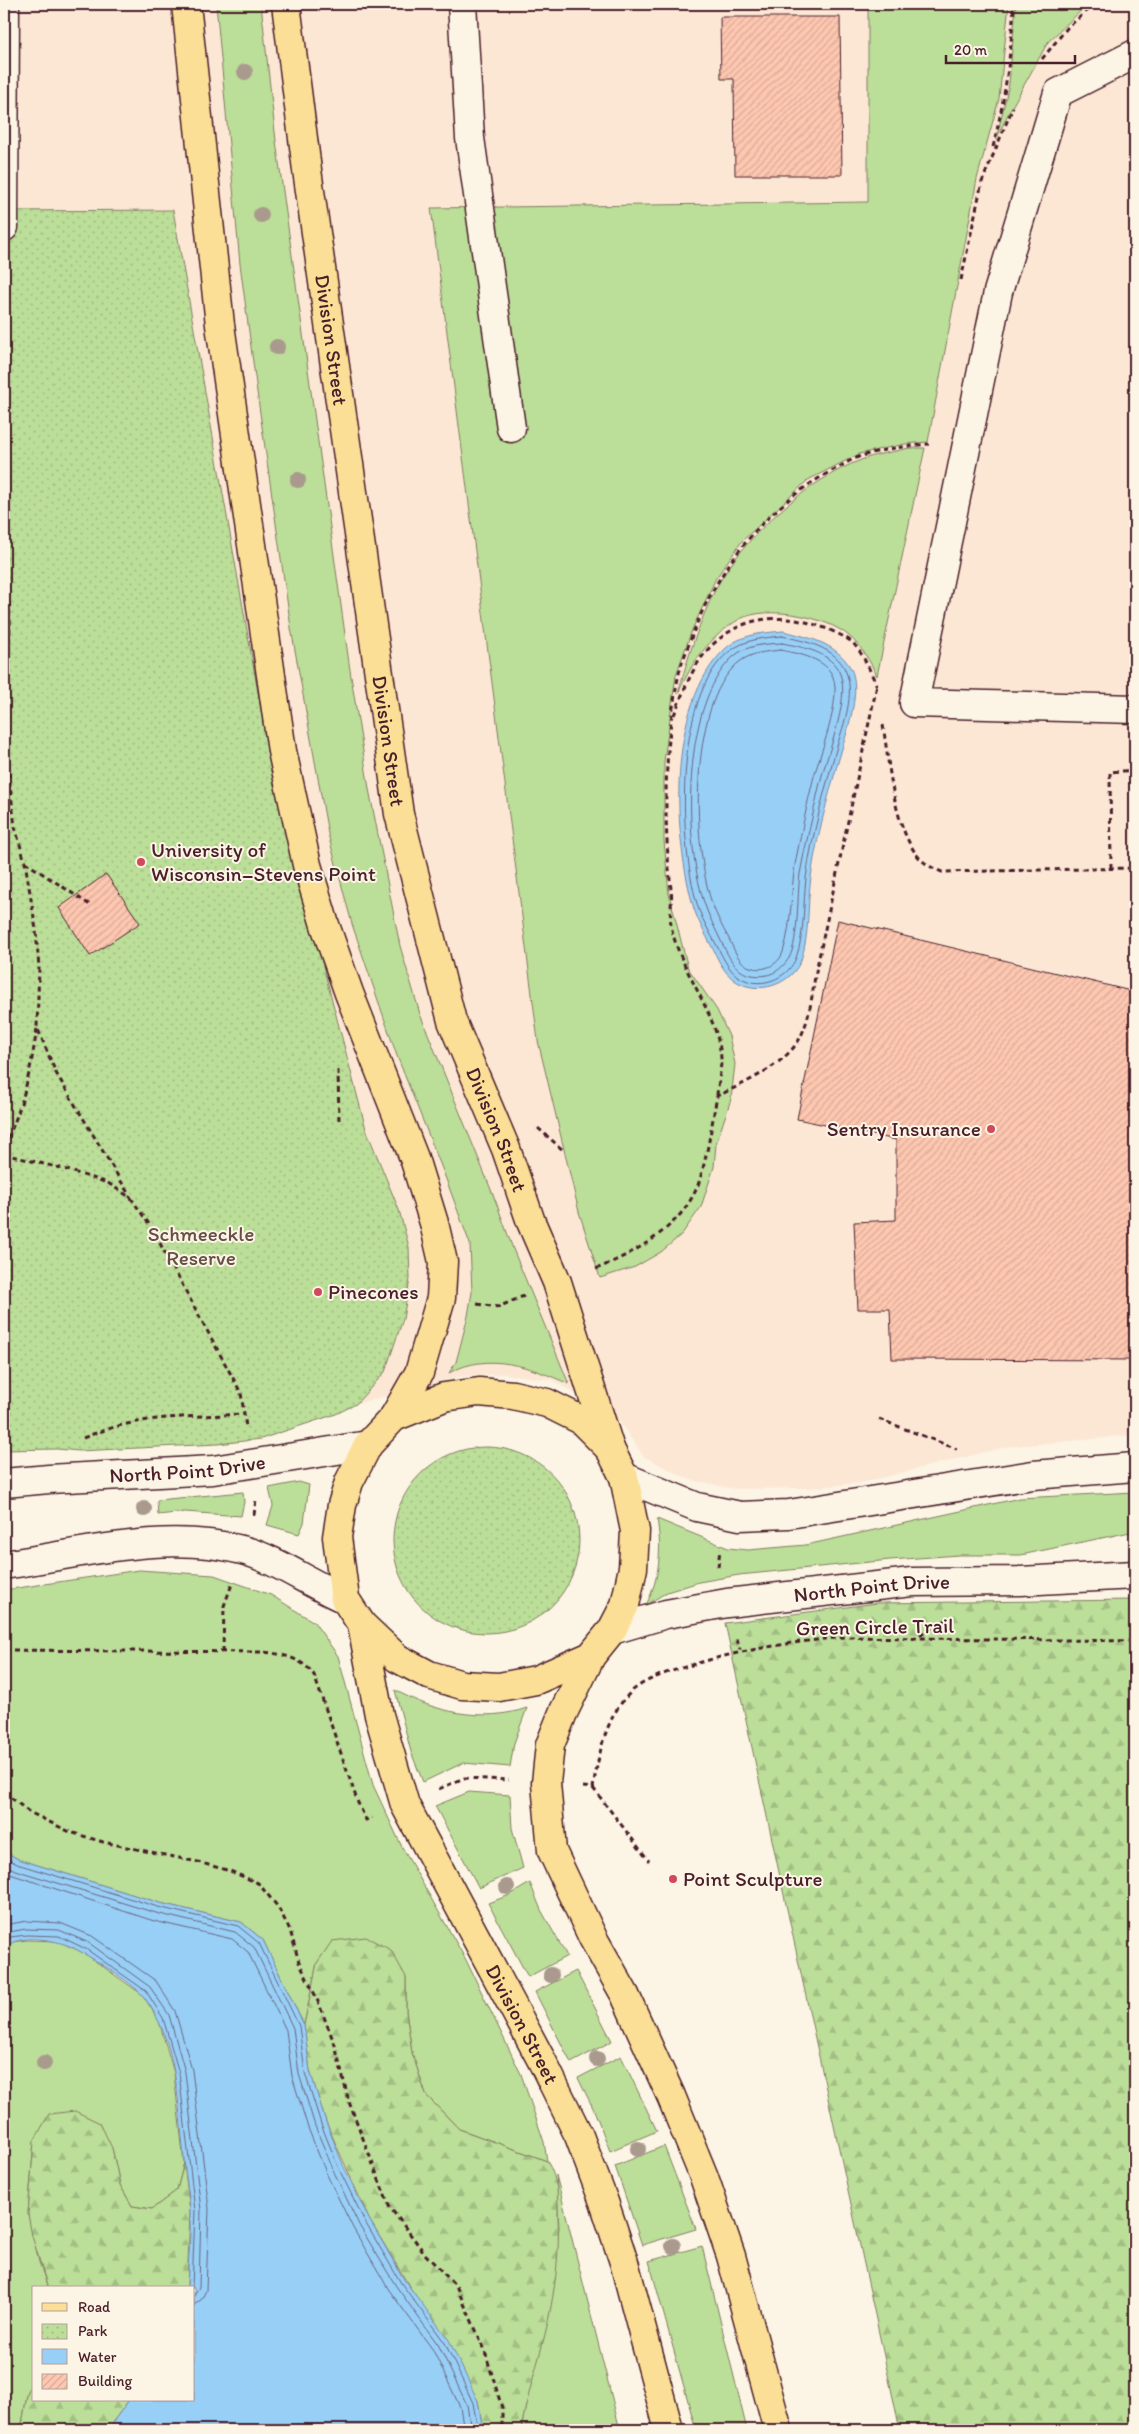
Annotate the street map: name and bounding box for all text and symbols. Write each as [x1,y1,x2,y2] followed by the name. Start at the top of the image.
[946,32,1075,64] scale bar
[954,41,988,59] text: 20 m
[310,273,354,407] street label: Division Street
[367,674,411,808] street label: Division Street
[151,837,376,886] place label: University of Wisconsin–Stevens Point
[135,856,147,868] marker: University of Wisconsin–Stevens Point
[461,1063,533,1195] street label: Division Street
[827,1116,981,1141] place label: Sentry Insurance
[985,1123,997,1135] marker: Sentry Insurance
[148,1221,254,1270] park label: Schmeeckle Reserve
[328,1279,419,1304] place label: Pinecones
[312,1286,324,1298] marker: Pinecones
[109,1449,267,1488] street label: North Point Drive
[792,1569,950,1607] street label: North Point Drive
[796,1613,954,1640] street label: Green Circle Trail
[683,1866,822,1891] place label: Point Sculpture
[667,1873,679,1885] marker: Point Sculpture
[481,1960,565,2088] street label: Division Street
[32,2286,195,2402] legend
[78,2298,111,2316] text: Road
[78,2322,108,2340] text: Park
[78,2348,117,2366] text: Water
[78,2372,132,2390] text: Building

